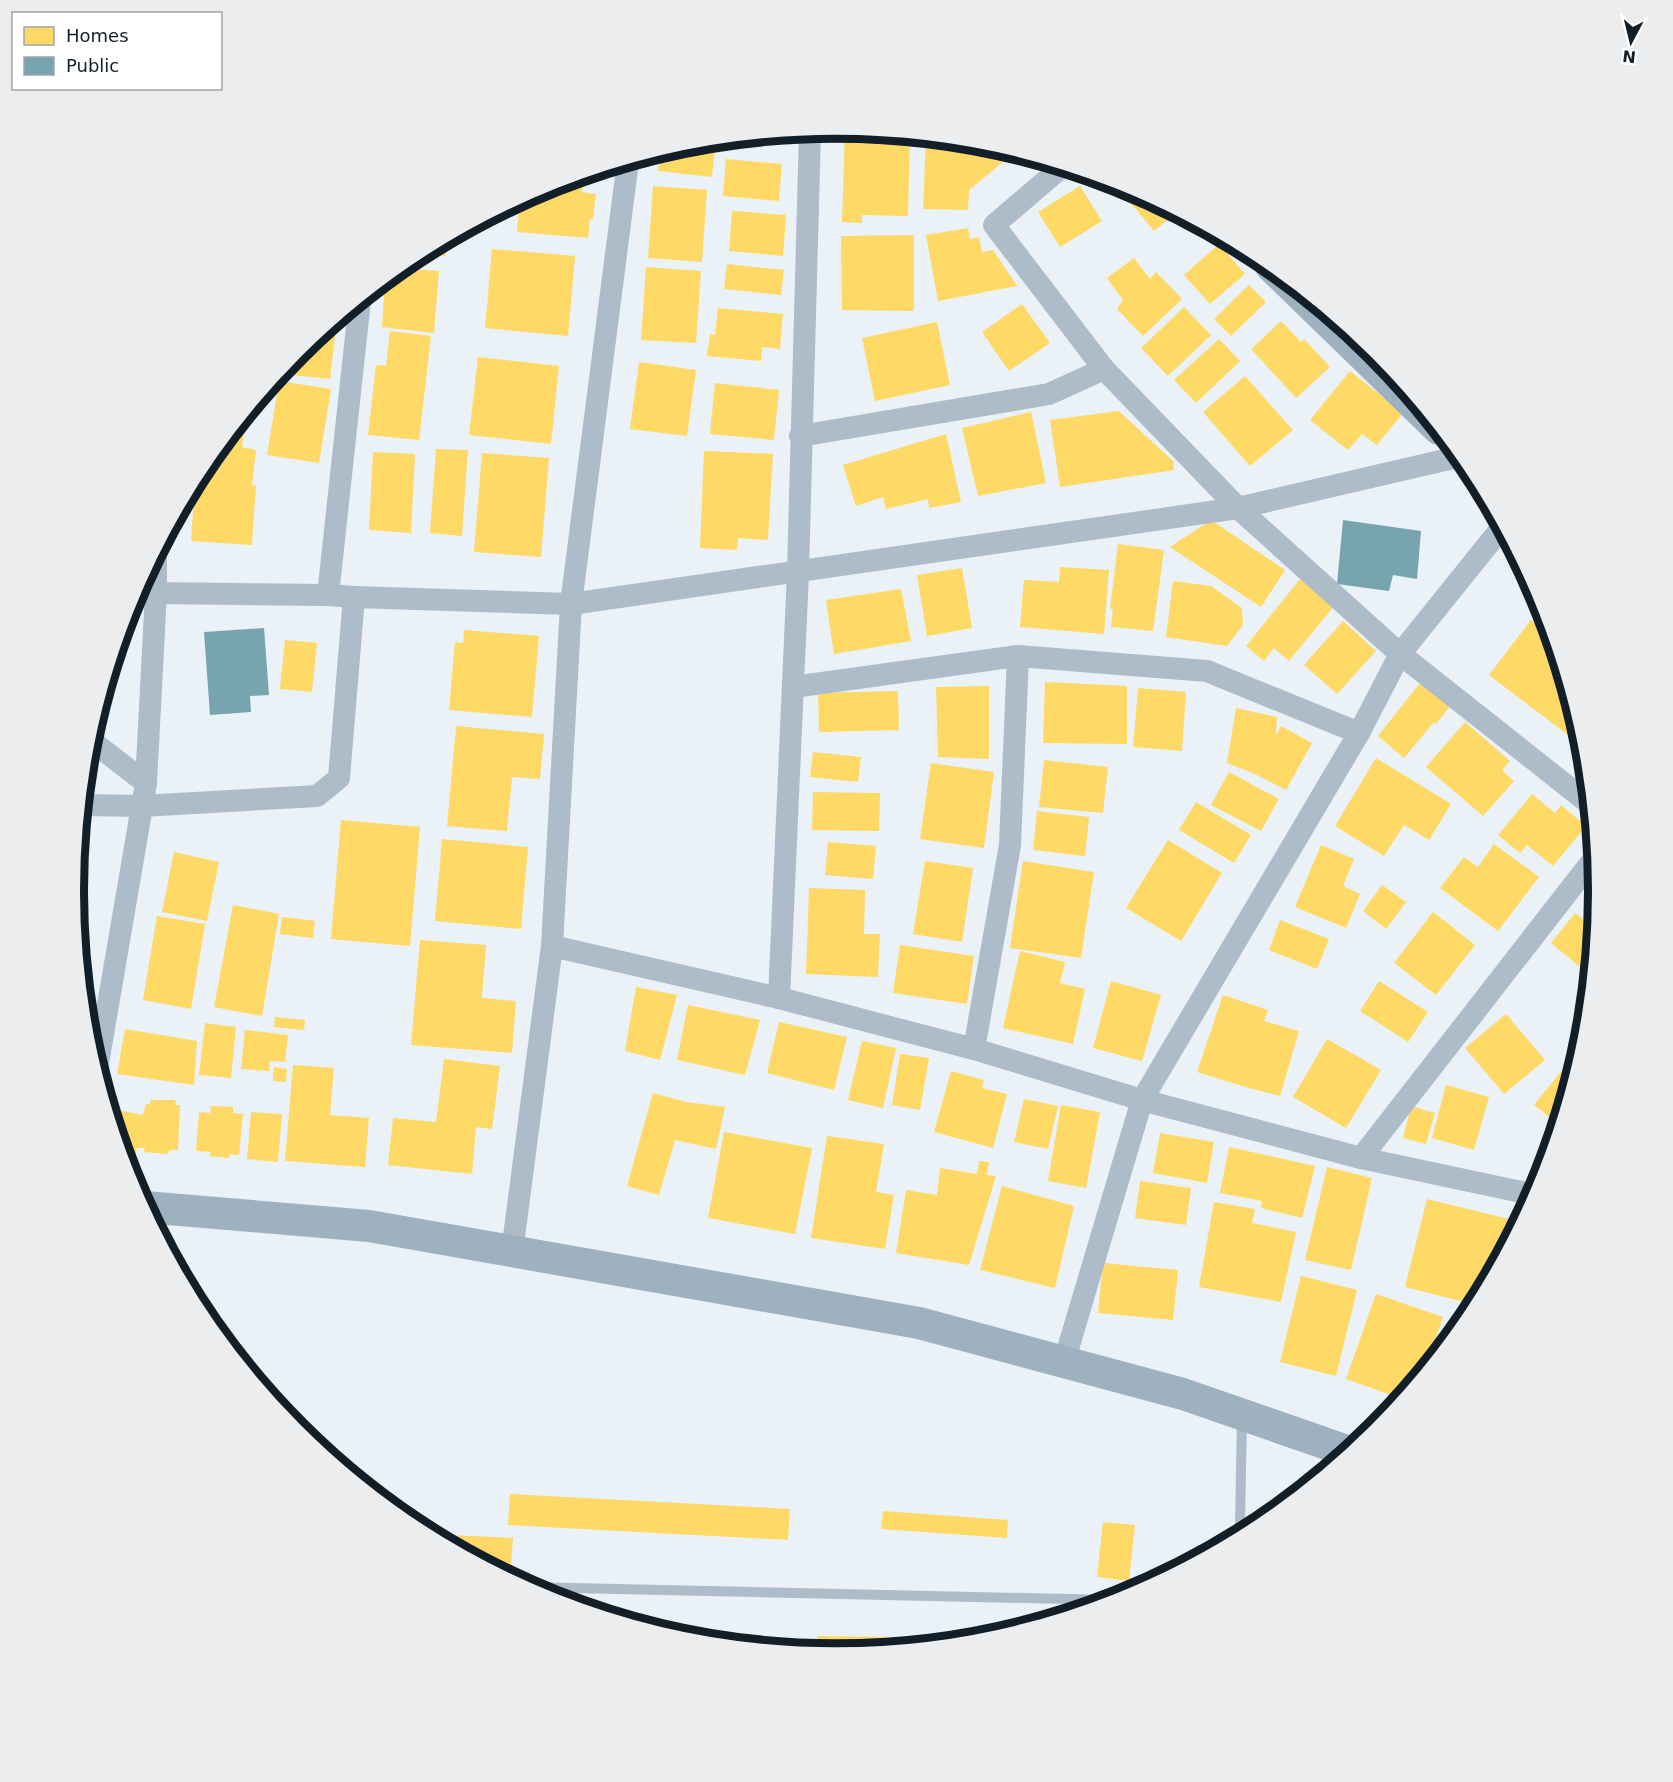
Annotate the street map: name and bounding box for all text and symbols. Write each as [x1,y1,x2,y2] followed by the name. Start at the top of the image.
[12,12,222,90] legend
[1601,12,1661,72] north arrow
[66,25,129,46] text: Homes
[1621,46,1637,67] text: N
[66,55,119,76] text: Public

